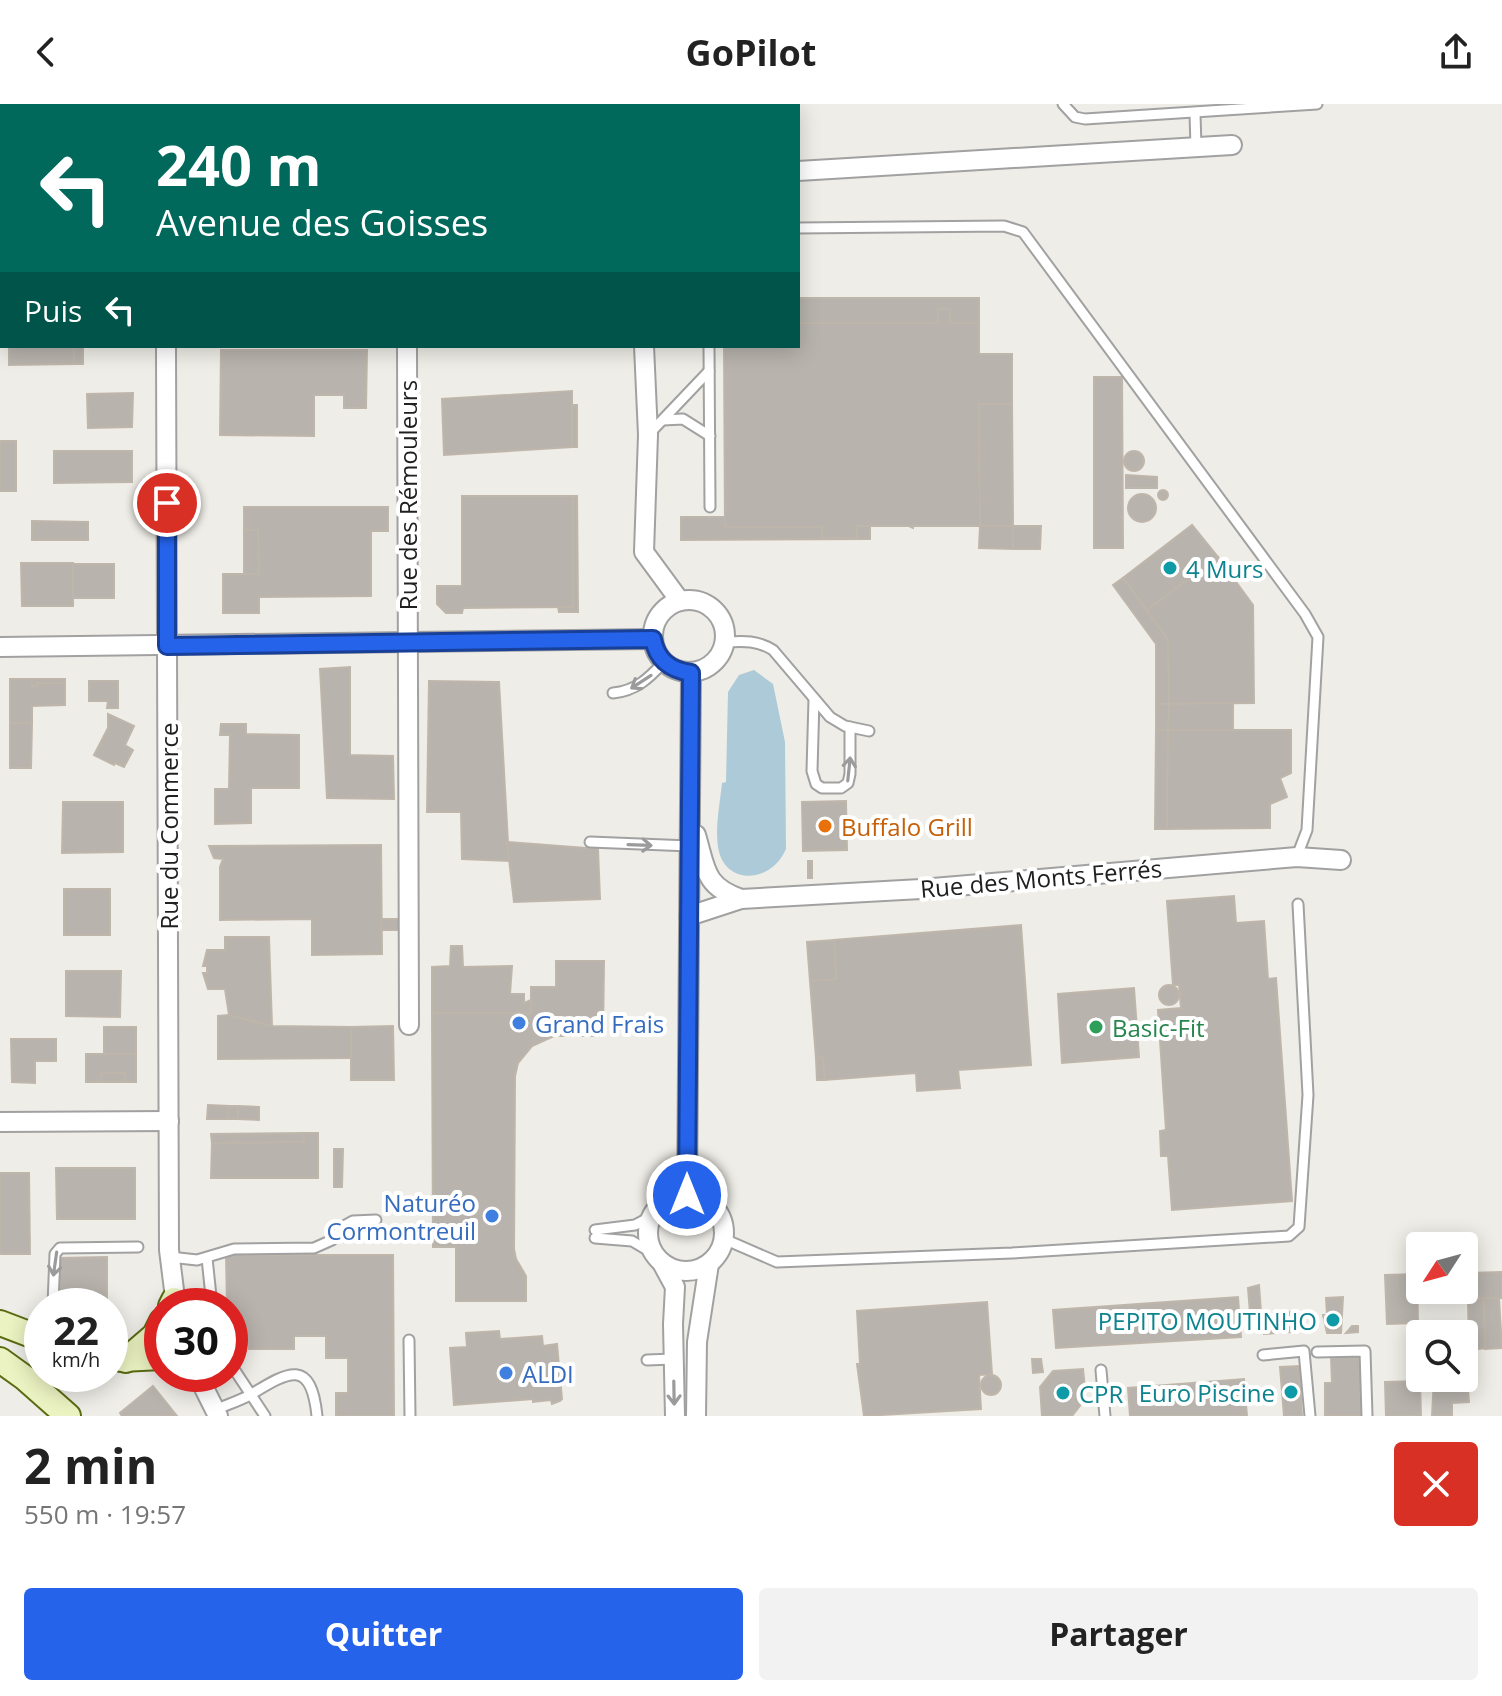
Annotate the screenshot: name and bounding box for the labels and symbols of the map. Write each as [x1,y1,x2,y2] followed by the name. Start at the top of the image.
[391,380,424,610] street label: Rue des Rémouleurs
[133,469,201,537] pin
[1186,552,1264,585] place label: 4 Murs
[1161,559,1179,577] marker: 4 Murs
[630,674,652,690] one-way arrow
[152,722,185,930] street label: Rue du Commerce
[842,756,857,783] one-way arrow
[841,810,973,843] place label: Buffalo Grill
[816,817,834,835] marker: Buffalo Grill
[626,837,653,852] one-way arrow
[919,851,1163,905] street label: Rue des Monts Ferrés
[535,1007,664,1040] place label: Grand Frais
[1112,1011,1205,1044] place label: Basic-Fit
[510,1014,528,1032] marker: Grand Frais
[1087,1018,1105,1036] marker: Basic-Fit
[645,1153,729,1237] position arrow
[327,1186,476,1247] place label: Naturéo Cormontreuil
[483,1207,501,1225] marker: Naturéo Cormontreuil
[1406,1232,1478,1304] north arrow
[48,1251,63,1277] one-way arrow
[144,1288,248,1392] speed limit sign: 30
[1098,1304,1317,1337] place label: PEPITO MOUTINHO
[1324,1311,1342,1329] marker: PEPITO MOUTINHO
[522,1357,574,1390] place label: ALDI
[497,1364,515,1382] marker: ALDI
[1139,1376,1275,1409] place label: Euro Piscine
[1079,1377,1124,1410] place label: CPR
[667,1379,682,1406] one-way arrow
[1282,1383,1300,1401] marker: Euro Piscine
[1054,1384,1072,1402] marker: CPR

